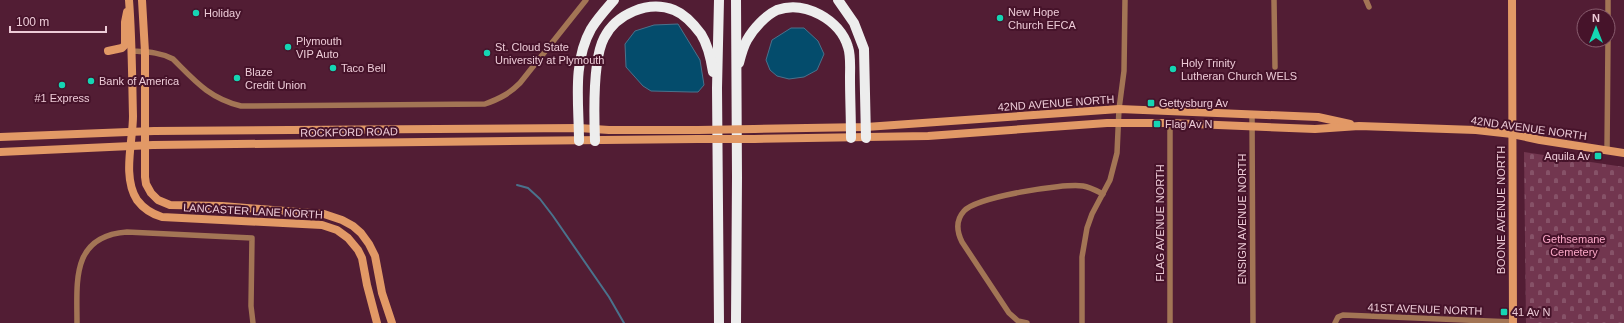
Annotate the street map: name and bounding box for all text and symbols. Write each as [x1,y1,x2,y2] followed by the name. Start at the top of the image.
[1008,6,1077,31] place label: New Hope Church EFCA
[204,7,241,19] place label: Holiday
[10,8,106,34] scale bar
[191,8,201,18] marker: Holiday
[1576,8,1616,48] north arrow
[1592,12,1600,24] text: N
[995,13,1005,23] marker: New Hope Church EFCA
[16,15,49,29] text: 100 m
[296,35,342,60] place label: Plymouth VIP Auto
[495,41,604,66] place label: St. Cloud State University at Plymouth
[283,42,293,52] marker: Plymouth VIP Auto
[482,48,492,58] marker: St. Cloud State University at Plymouth
[1181,57,1297,82] place label: Holy Trinity Lutheran Church WELS
[341,62,386,74] place label: Taco Bell
[328,63,338,73] marker: Taco Bell
[1168,64,1178,74] marker: Holy Trinity Lutheran Church WELS
[245,66,306,91] place label: Blaze Credit Union
[232,73,242,83] marker: Blaze Credit Union
[99,75,180,87] place label: Bank of America
[86,76,96,86] marker: Bank of America
[57,80,67,90] marker: #1 Express
[34,92,90,104] place label: #1 Express
[997,93,1115,113] street label: 42ND AVENUE NORTH
[1159,97,1228,109] place label: Gettysburg Av
[1146,98,1156,108] marker: Gettysburg Av
[1470,114,1588,142] street label: 42ND AVENUE NORTH
[1165,118,1213,130] place label: Flag Av N
[1152,119,1162,129] marker: Flag Av N
[300,125,398,139] street label: ROCKFORD ROAD
[1495,146,1507,274] street label: BOONE AVENUE NORTH
[1544,150,1590,162] place label: Aquila Av
[1593,151,1603,161] marker: Aquila Av
[1236,153,1248,285] street label: ENSIGN AVENUE NORTH
[1154,164,1166,282] street label: FLAG AVENUE NORTH
[183,201,323,221] street label: LANCASTER LANE NORTH
[1543,233,1605,258] park label: Gethsemane Cemetery
[1367,301,1483,317] street label: 41ST AVENUE NORTH
[1512,306,1550,318] place label: 41 Av N
[1499,307,1509,317] marker: 41 Av N

